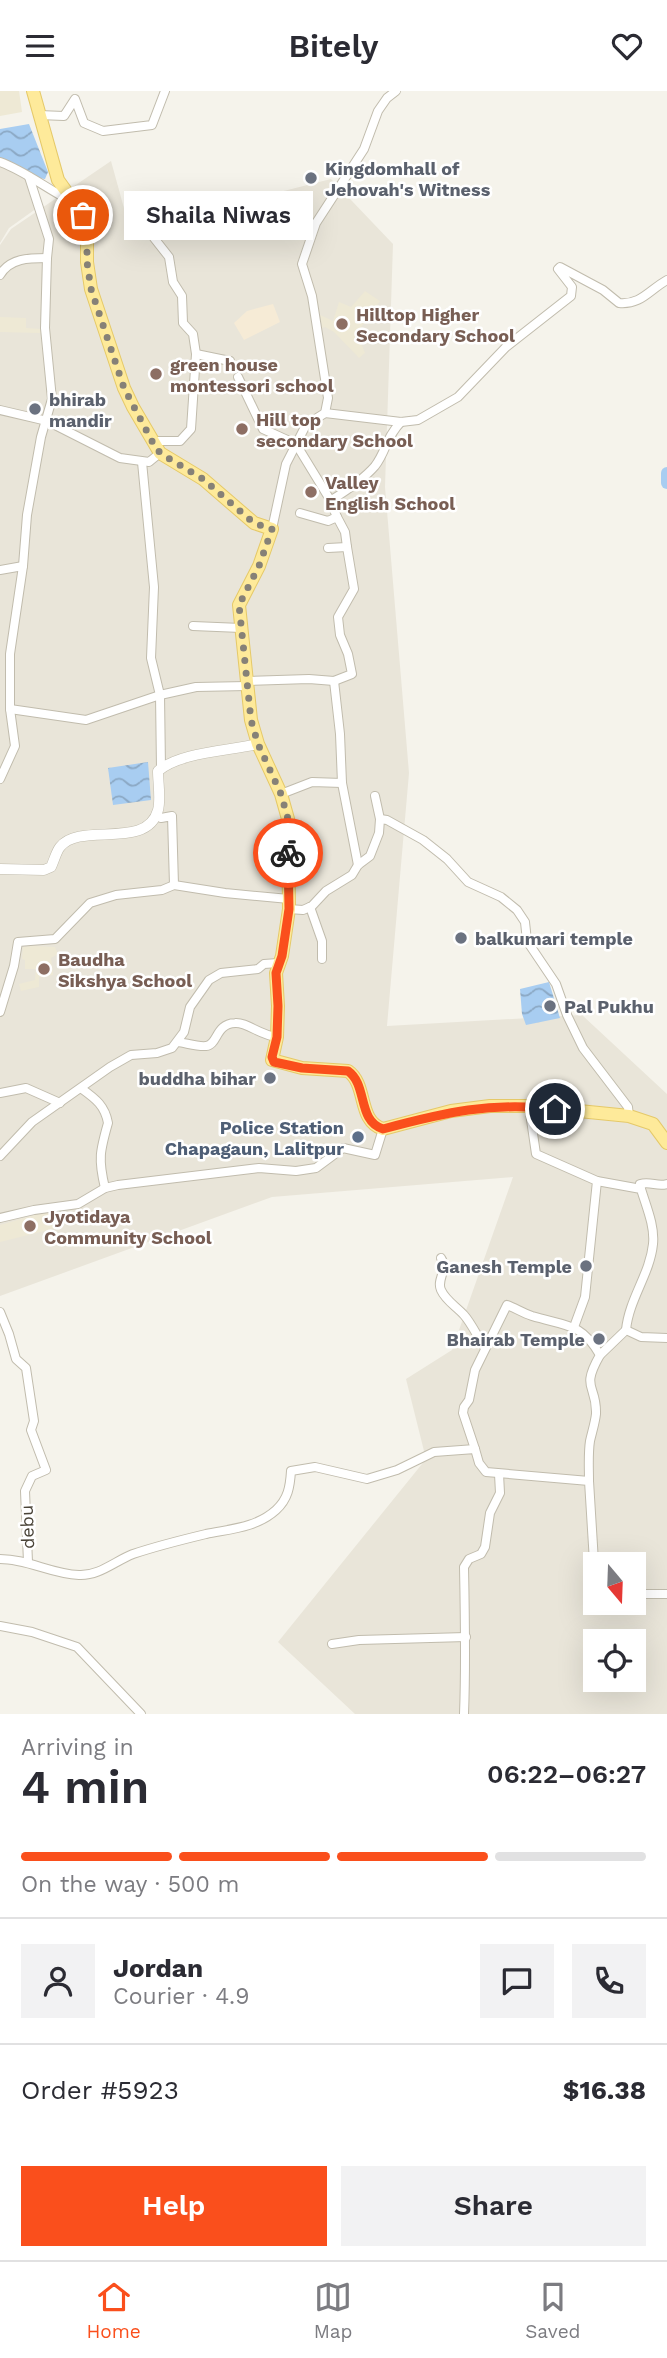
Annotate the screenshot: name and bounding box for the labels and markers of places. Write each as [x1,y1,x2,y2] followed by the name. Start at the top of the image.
[325,158,491,200] place label: Kingdomhall of Jehovah's Witness
[303,170,319,186] marker: Kingdomhall of Jehovah's Witness
[53,185,113,245] pin
[125,191,314,239] callout: Shaila Niwas
[356,304,515,346] place label: Hilltop Higher Secondary School
[334,316,350,332] marker: Hilltop Higher Secondary School
[170,354,334,396] place label: green house montessori school
[148,366,164,382] marker: green house montessori school
[49,389,112,431] place label: bhirab mandir
[27,401,43,417] marker: bhirab mandir
[256,409,413,451] place label: Hill top secondary School
[234,421,250,437] marker: Hill top secondary School
[325,472,455,514] place label: Valley English School
[303,484,319,500] marker: Valley English School
[475,928,633,949] place label: balkumari temple
[453,930,469,946] marker: balkumari temple
[58,949,192,991] place label: Baudha Sikshya School
[36,961,52,977] marker: Baudha Sikshya School
[564,996,654,1017] place label: Pal Pukhu
[542,998,558,1014] marker: Pal Pukhu
[139,1068,256,1089] place label: buddha bihar
[262,1070,278,1086] marker: buddha bihar
[525,1079,585,1139] pin
[165,1117,344,1159] place label: Police Station Chapagaun, Lalitpur
[350,1129,366,1145] marker: Police Station Chapagaun, Lalitpur
[44,1206,212,1248] place label: Jyotidaya Community School
[22,1218,38,1234] marker: Jyotidaya Community School
[436,1256,572,1277] place label: Ganesh Temple
[578,1258,594,1274] marker: Ganesh Temple
[447,1329,585,1350] place label: Bhairab Temple
[591,1331,607,1347] marker: Bhairab Temple

